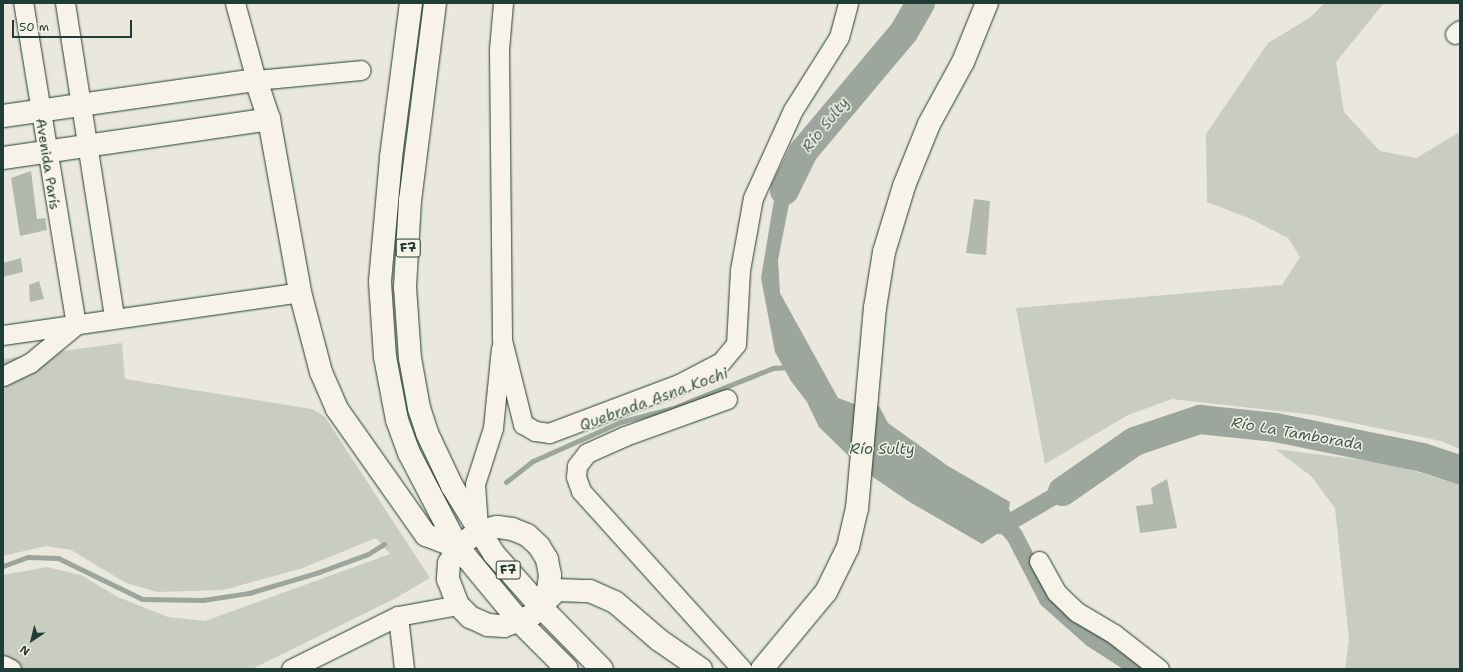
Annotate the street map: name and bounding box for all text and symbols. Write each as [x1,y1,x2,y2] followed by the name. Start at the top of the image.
[14,12,134,38] scale bar
[19,19,49,35] text: 50 m
[798,94,854,156] water label: Río Sulty
[32,117,64,211] street label: Avenida París
[395,237,421,259] road number: F7
[577,365,731,435] water label: Quebrada Asna Kochi
[1230,414,1364,454] water label: Río La Tamborada
[849,441,915,459] water label: Río Sulty
[495,559,521,581] road number: F7
[12,620,52,660] north arrow
[17,642,33,659] text: N

